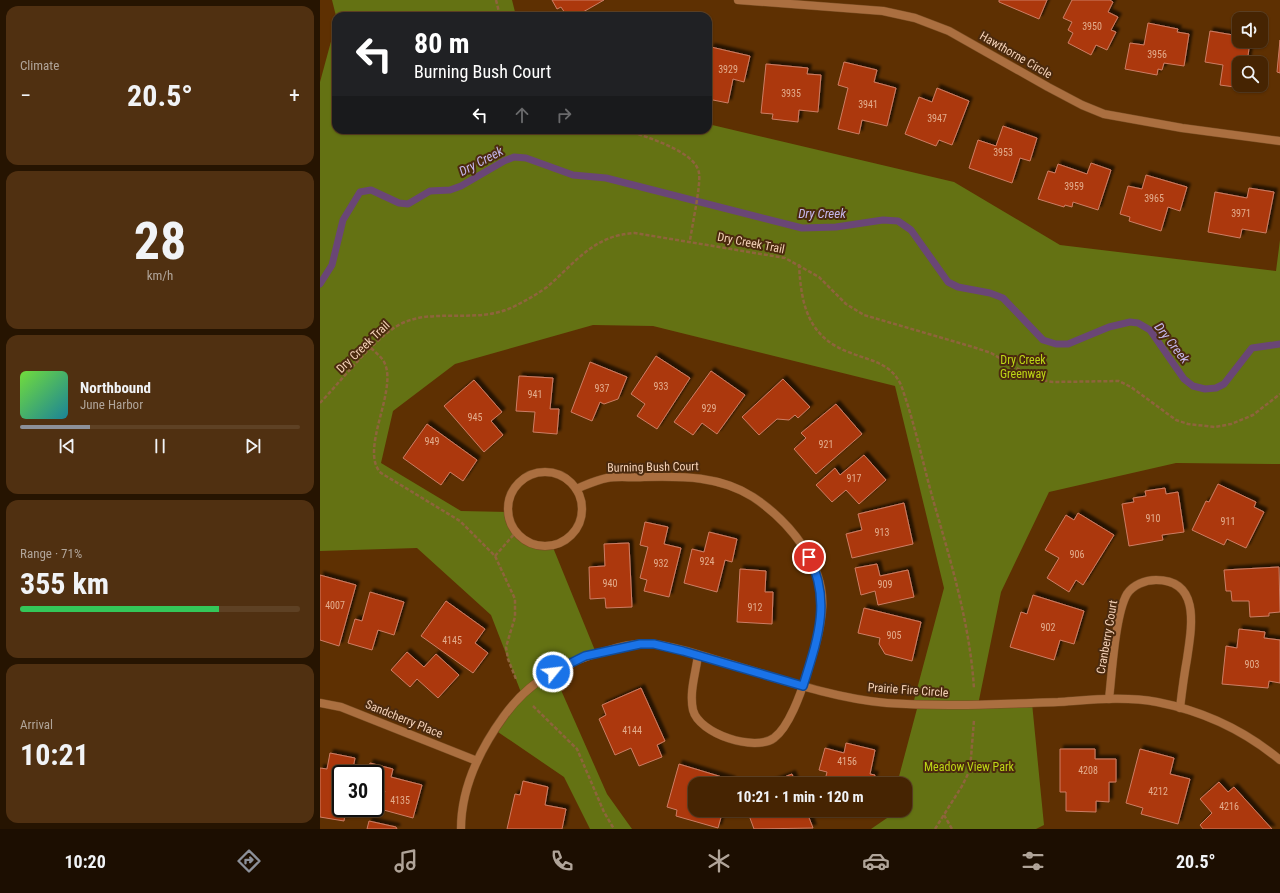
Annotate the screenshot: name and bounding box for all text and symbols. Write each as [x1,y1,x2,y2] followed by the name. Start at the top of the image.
[1232,12,1268,92] map controls
[1232,12,1268,48] button: sound
[1082,21,1102,32] house number: 3950
[414,27,470,60] text: 80 m
[348,28,400,80] icon: left
[977,29,1055,82] street label: Hawthorne Circle
[1147,49,1167,60] house number: 3956
[1232,56,1268,92] button: search
[20,58,59,73] text: Climate
[414,61,551,82] text: Burning Bush Court
[718,64,738,75] house number: 3929
[127,78,193,113] text: 20.5°
[20,83,31,108] text: −
[289,83,300,108] text: +
[781,88,801,99] house number: 3935
[858,99,878,110] house number: 3941
[469,104,491,126] icon: left
[511,104,533,126] icon: ahead
[553,104,575,126] icon: right
[927,113,947,124] house number: 3947
[456,143,506,179] water label: Dry Creek
[993,147,1013,158] house number: 3953
[1064,181,1084,192] house number: 3959
[1144,193,1164,204] house number: 3965
[798,206,846,221] water label: Dry Creek
[1231,208,1251,219] house number: 3971
[134,211,186,272] text: 28
[716,230,786,256] street label: Dry Creek Trail
[147,268,173,283] text: km/h
[334,318,392,376] street label: Dry Creek Trail
[1151,320,1193,367] water label: Dry Creek
[1000,353,1046,381] park label: Dry Creek Greenway
[80,379,151,397] text: Northbound
[654,381,668,392] house number: 933
[595,383,609,394] house number: 937
[528,389,542,400] house number: 941
[80,397,143,412] text: June Harbor
[702,403,716,414] house number: 929
[468,412,482,423] house number: 945
[56,435,78,457] icon: previous
[149,435,171,457] icon: pause
[242,435,264,457] icon: next
[425,436,439,447] house number: 949
[819,439,833,450] house number: 921
[607,459,699,475] street label: Burning Bush Court
[847,473,861,484] house number: 917
[1146,513,1160,524] house number: 910
[1221,516,1235,527] house number: 911
[875,527,889,538] house number: 913
[792,540,826,574] pin
[20,546,82,561] text: Range · 71%
[798,546,820,568] icon: arrive
[1070,549,1084,560] house number: 906
[700,556,714,567] house number: 924
[654,558,668,569] house number: 932
[20,566,109,601] text: 355 km
[603,578,617,589] house number: 940
[878,579,892,590] house number: 909
[1094,599,1120,675] street label: Cranberry Court
[325,600,345,611] house number: 4007
[748,602,762,613] house number: 912
[1041,622,1055,633] house number: 902
[887,630,901,641] house number: 905
[442,635,462,646] house number: 4145
[532,651,574,693] position arrow
[1245,659,1259,670] house number: 903
[867,680,949,700] street label: Prairie Fire Circle
[363,697,445,741] street label: Sandcherry Place
[20,717,53,732] text: Arrival
[622,725,642,736] house number: 4144
[20,737,89,772] text: 10:21
[837,756,857,767] house number: 4156
[924,760,1015,774] park label: Meadow View Park
[332,765,384,817] speed limit sign: 30
[1078,765,1098,776] house number: 4208
[1148,786,1168,797] house number: 4212
[736,788,864,806] text: 10:21 · 1 min · 120 m
[390,795,410,806] house number: 4135
[1219,801,1239,812] house number: 4216
[235,847,263,875] icon: directions
[392,847,420,875] icon: music
[548,847,576,875] icon: phone
[705,847,733,875] icon: climate
[862,847,890,875] icon: car
[1019,847,1047,875] icon: filters
[64,851,106,872] text: 10:20
[1176,851,1216,872] text: 20.5°

